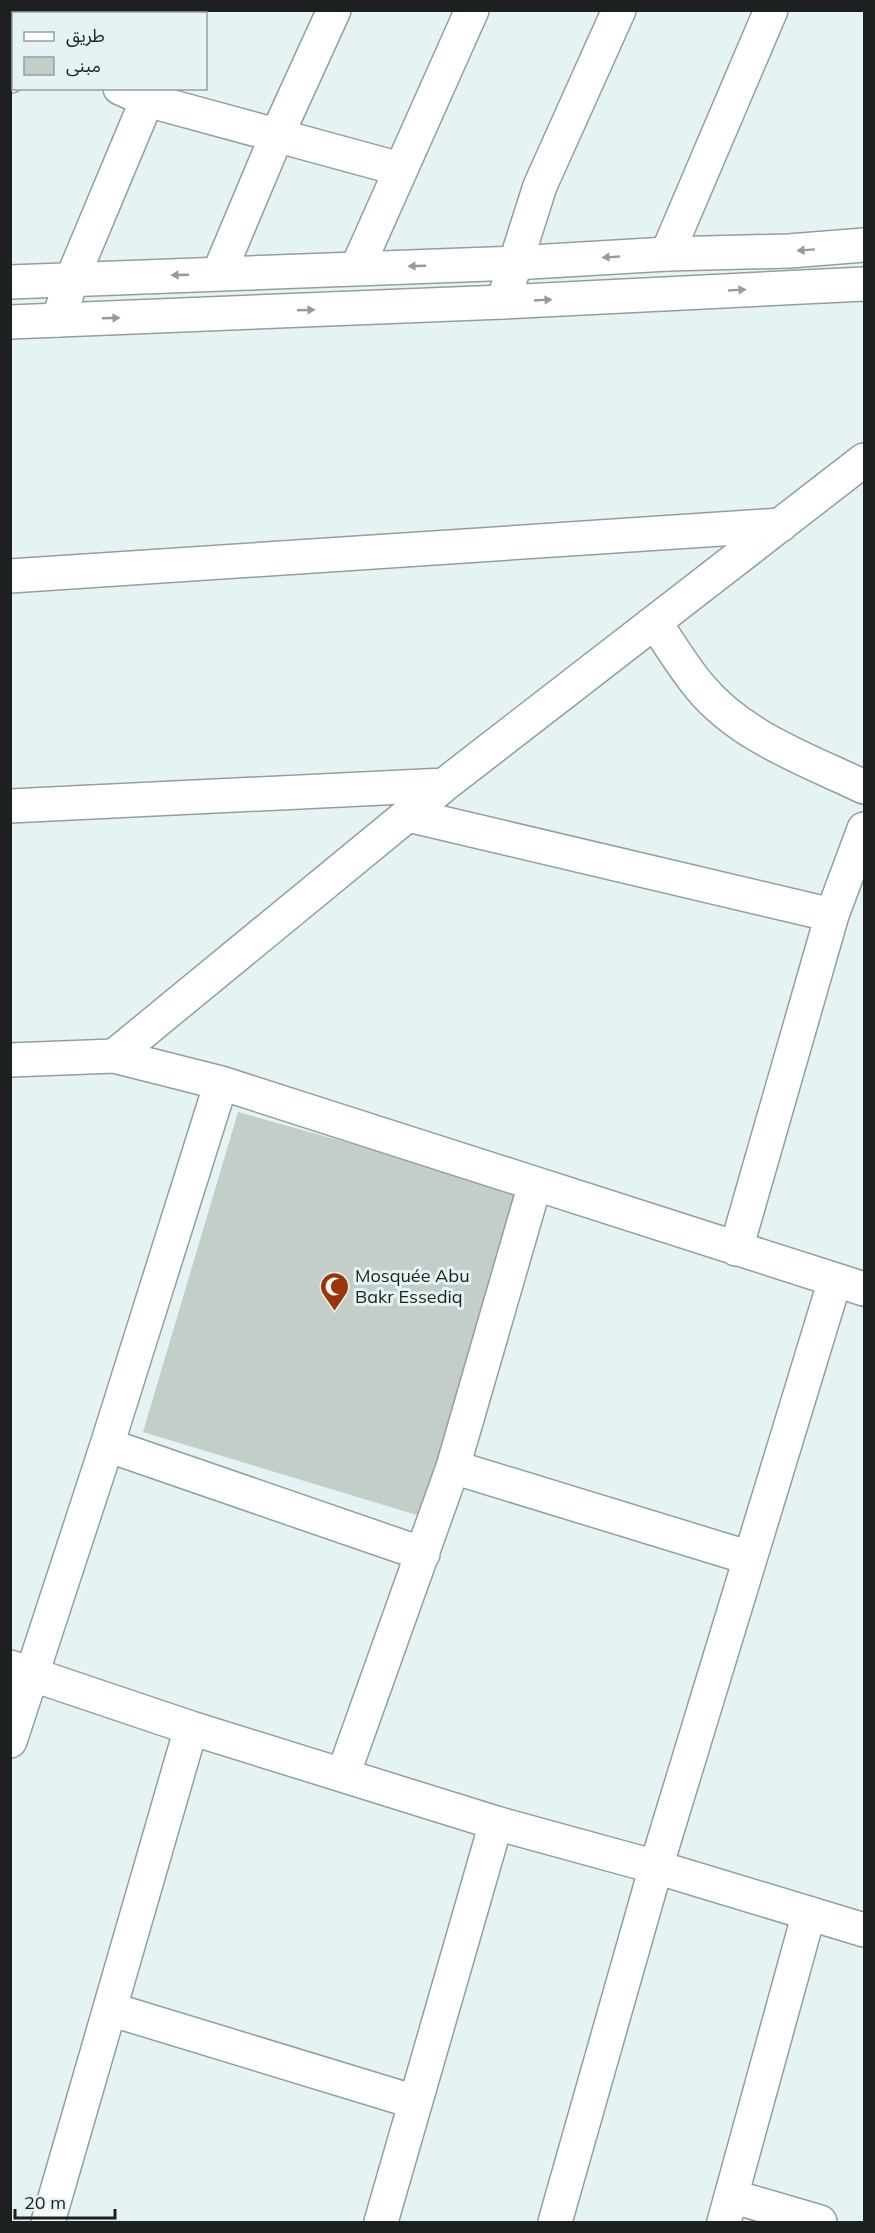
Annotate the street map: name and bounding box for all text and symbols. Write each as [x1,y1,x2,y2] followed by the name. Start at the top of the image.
[12,12,207,90] legend
[66,24,105,47] text: طريق
[66,54,101,77] text: مبنى
[797,245,816,254] one-way arrow
[602,252,621,262] one-way arrow
[407,261,426,270] one-way arrow
[170,270,189,279] one-way arrow
[728,286,747,295] one-way arrow
[533,296,552,305] one-way arrow
[296,305,315,315] one-way arrow
[101,313,120,323] one-way arrow
[355,1264,470,1308] place label: Mosquée Abu Bakr Essediq
[318,1270,350,1312] mosque icon: Mosquée Abu Bakr Essediq
[15,2182,116,2220] scale bar
[24,2191,66,2214] text: 20 m

